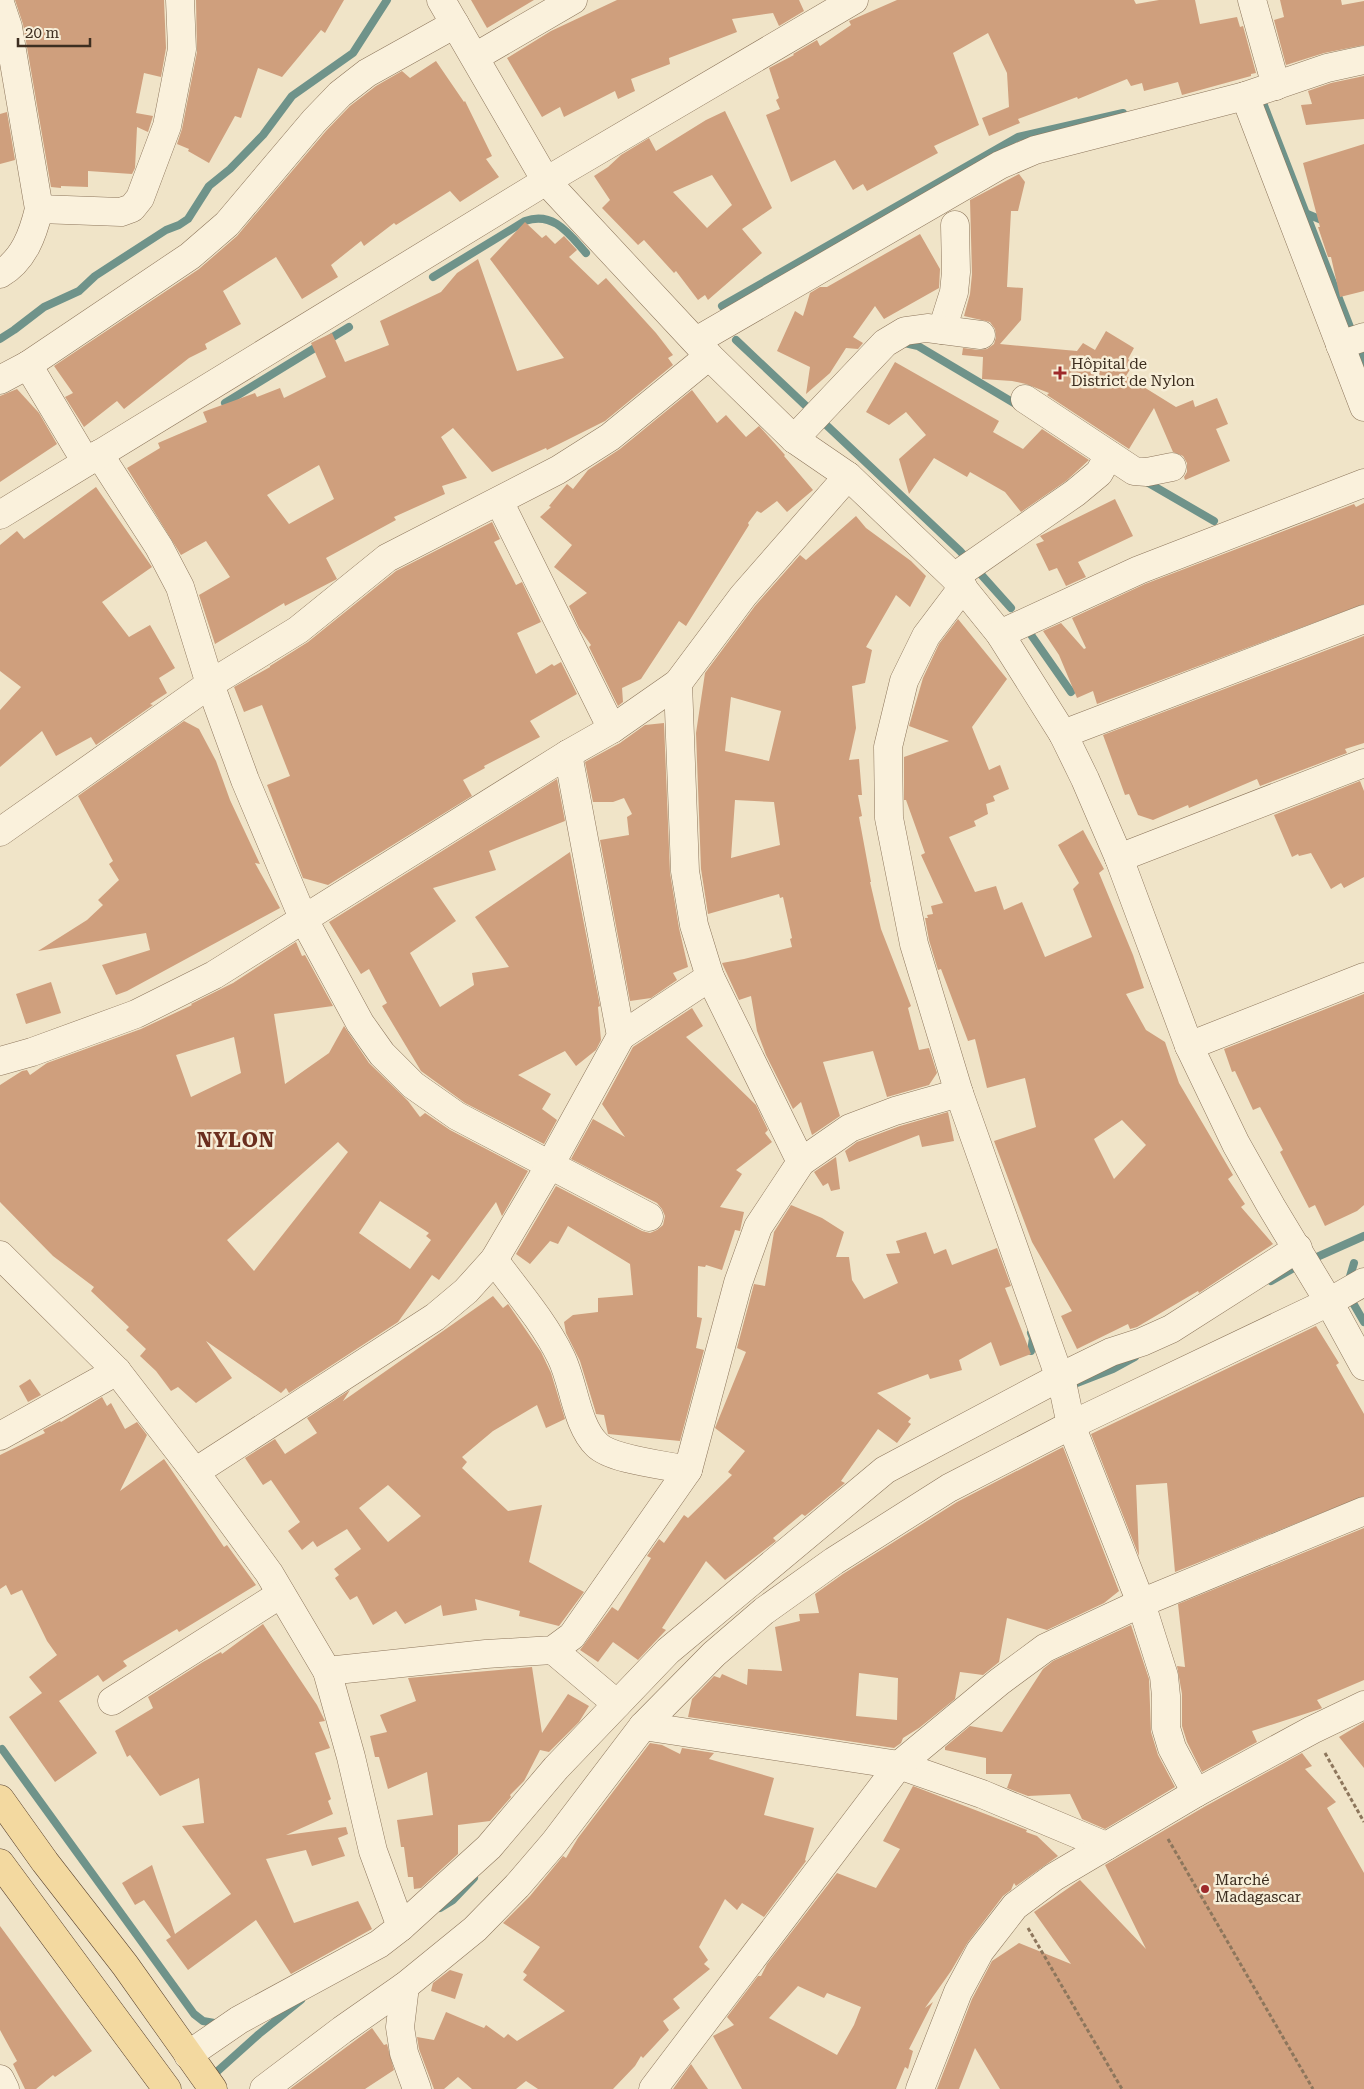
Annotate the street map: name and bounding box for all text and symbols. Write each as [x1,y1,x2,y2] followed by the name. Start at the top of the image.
[18,15,90,47] scale bar
[25,24,60,42] text: 20 m
[1071,355,1195,390] place label: Hôpital de District de Nylon
[1053,366,1067,380] marker: Hôpital de District de Nylon
[197,1128,275,1152] district label: NYLON
[1215,1871,1301,1906] place label: Marché Madagascar
[1199,1883,1211,1895] marker: Marché Madagascar

